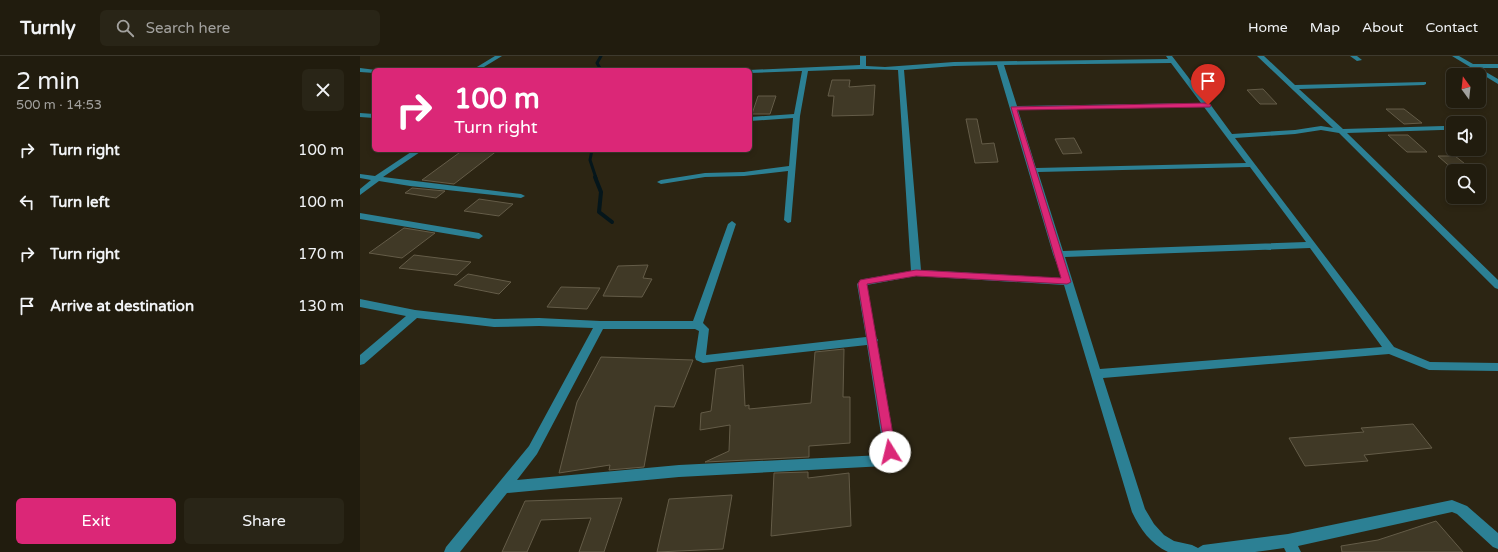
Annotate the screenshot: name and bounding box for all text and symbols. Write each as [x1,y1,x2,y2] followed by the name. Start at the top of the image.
[100,10,380,46] search box
[20,17,76,39] text: Turnly
[114,17,136,39] icon: search
[146,19,230,37] text: Search here
[1248,19,1288,36] text: Home
[1310,19,1340,36] text: Map
[1362,19,1404,36] text: About
[1426,19,1478,36] text: Contact
[1191,64,1225,105] pin
[16,67,80,96] text: 2 min
[1446,68,1486,108] north arrow
[1446,68,1486,204] map controls
[302,69,344,111] button: close
[1197,70,1219,92] icon: arrive
[454,82,540,116] text: 100 m
[388,84,440,136] icon: right
[16,97,102,113] text: 500 m · 14:53
[454,116,538,138] text: Turn right
[1446,116,1486,156] button: sound
[16,139,38,161] icon: right
[50,141,120,159] text: Turn right
[298,141,344,159] text: 100 m
[1446,164,1486,204] button: search
[16,191,38,213] icon: left
[50,193,110,211] text: Turn left
[298,193,344,211] text: 100 m
[16,243,38,265] icon: right
[50,245,120,263] text: Turn right
[298,245,344,263] text: 170 m
[16,295,38,317] icon: arrive
[50,297,194,315] text: Arrive at destination
[298,297,344,315] text: 130 m
[869,431,911,473] position arrow
[16,498,176,544] button: Exit
[184,498,344,544] button: Share

